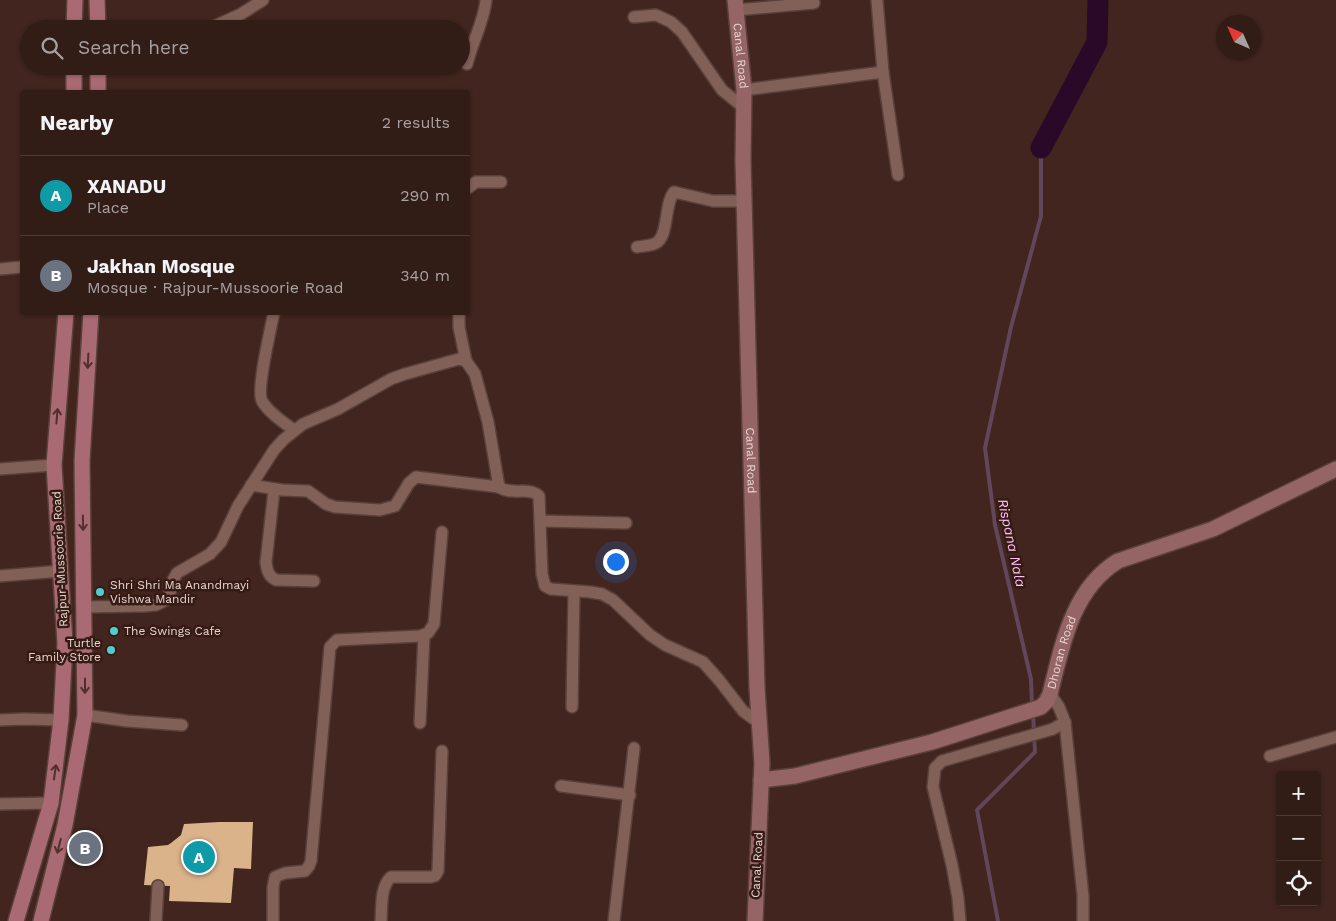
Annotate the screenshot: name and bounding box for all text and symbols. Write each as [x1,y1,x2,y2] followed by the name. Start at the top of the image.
[1216,15,1261,60] north arrow
[20,20,470,75] search box
[730,22,751,89] street label: Canal Road
[38,34,66,62] icon: search
[78,36,189,59] text: Search here
[40,110,113,135] text: Nearby
[382,113,450,132] text: 2 results
[87,175,166,198] text: XANADU
[51,186,61,205] text: A
[400,186,450,205] text: 290 m
[87,198,129,217] text: Place
[87,255,235,278] text: Jakhan Mosque
[51,266,61,285] text: B
[400,266,450,285] text: 340 m
[87,278,344,297] text: Mosque · Rajpur-Mussoorie Road
[84,353,93,369] one-way arrow
[53,409,62,425] one-way arrow
[743,427,759,494] street label: Canal Road
[49,491,71,627] street label: Rajpur-Mussoorie Road
[995,497,1029,589] water label: Rispana Nala
[78,515,88,531] one-way arrow
[603,549,629,575] your location
[110,578,249,606] place label: Shri Shri Ma Anandmayi Vishwa Mandir
[94,586,106,598] marker: Shri Shri Ma Anandmayi Vishwa Mandir
[1044,614,1079,691] street label: Dhoran Road
[124,624,221,638] place label: The Swings Cafe
[108,625,120,637] marker: The Swings Cafe
[28,636,101,664] place label: Turtle Family Store
[105,644,117,656] marker: Turtle Family Store
[80,678,90,694] one-way arrow
[50,765,60,781] one-way arrow
[1276,771,1321,906] map controls
[1276,771,1321,816] button: +
[1276,816,1321,861] button: −
[69,829,101,867] pin: B
[748,832,766,898] street label: Canal Road
[54,837,63,853] one-way arrow
[183,838,215,876] pin: A
[1276,861,1321,906] button: locate

